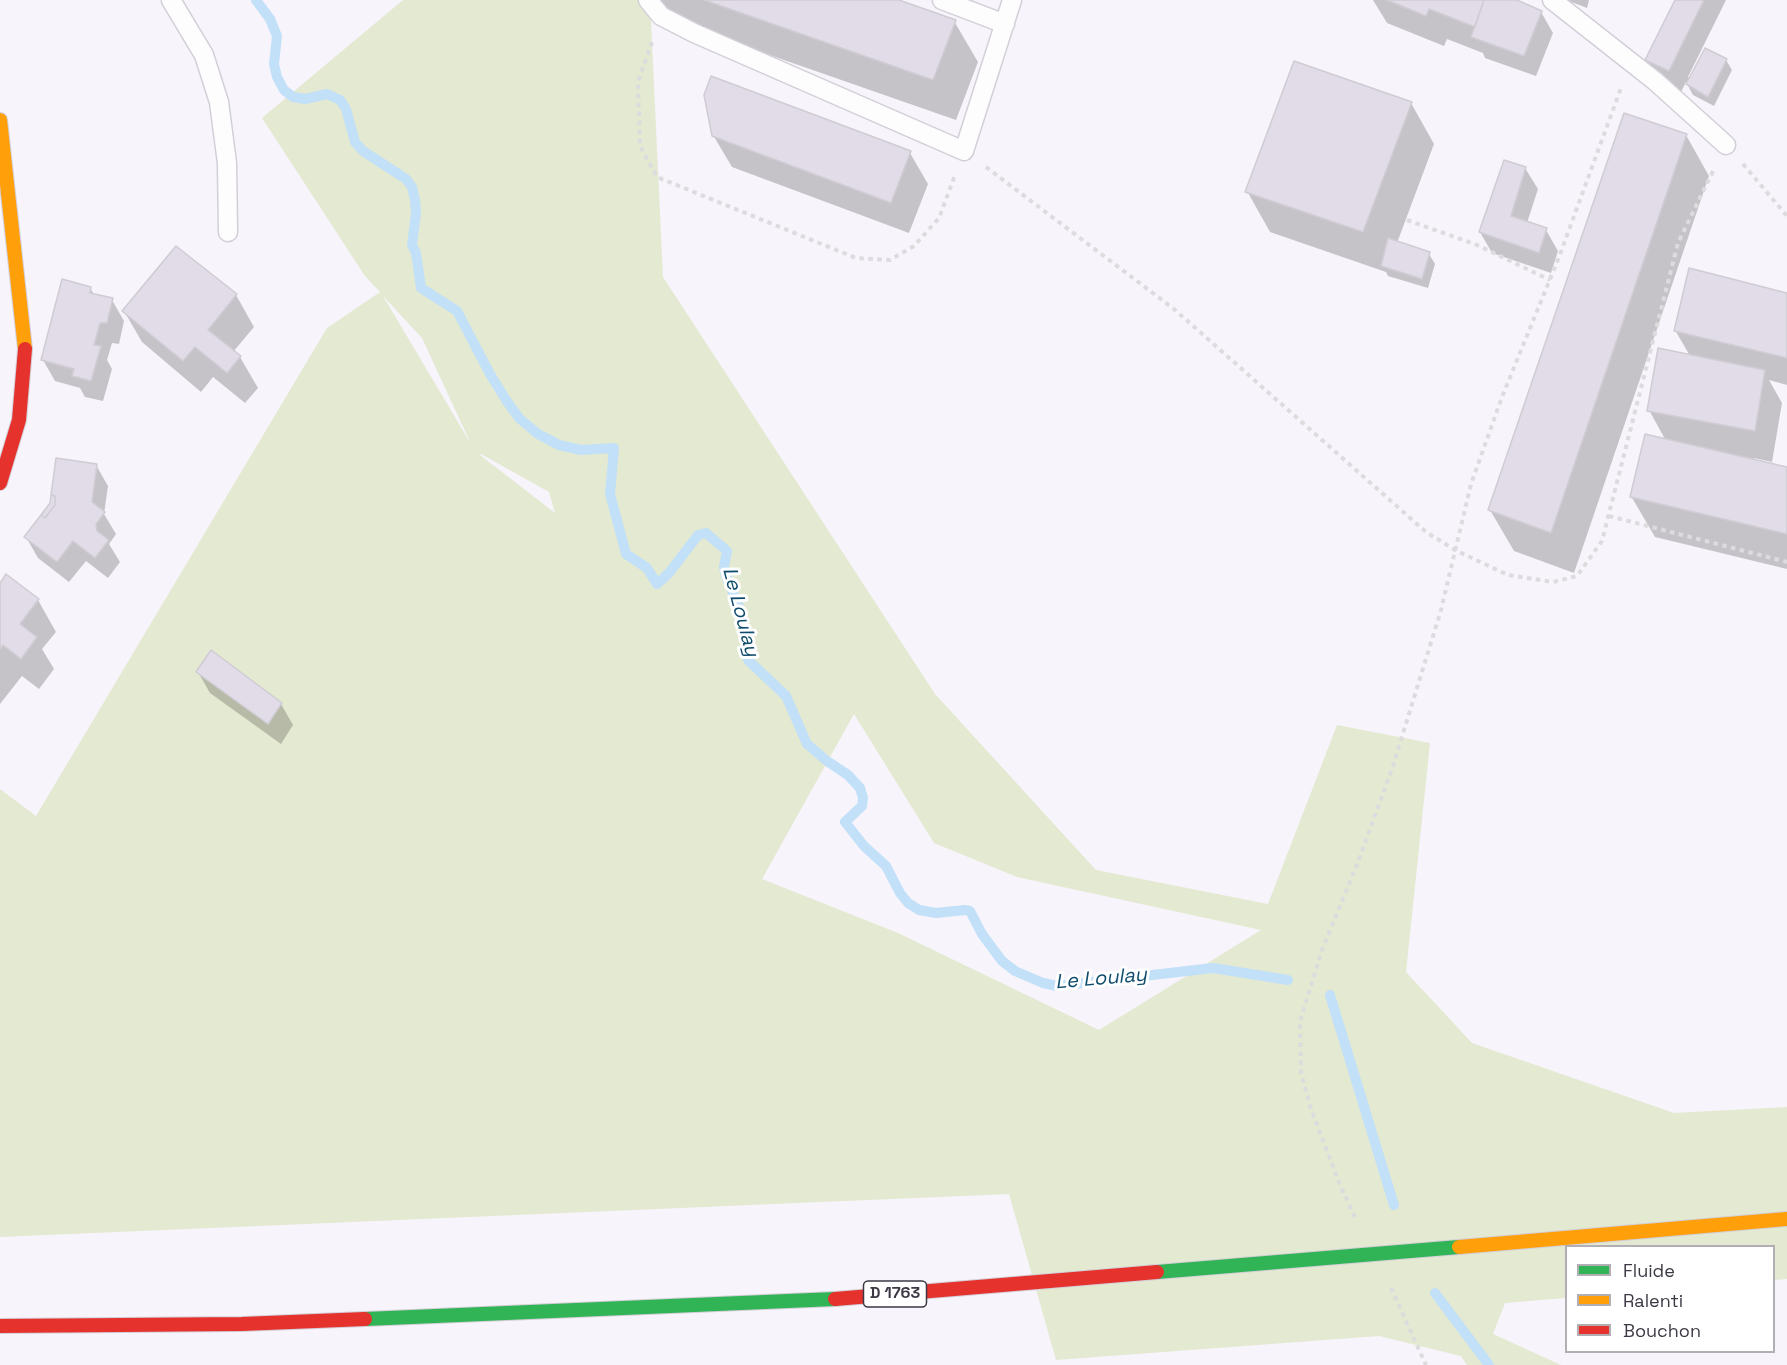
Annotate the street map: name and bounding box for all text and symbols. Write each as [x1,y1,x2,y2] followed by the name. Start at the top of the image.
[717,565,763,659] water label: Le Loulay
[1054,963,1148,995] water label: Le Loulay
[1565,1245,1775,1353] legend
[1623,1259,1675,1282] text: Fluide
[864,1281,926,1307] road number: D 1763
[1623,1289,1683,1312] text: Ralenti
[1623,1319,1701,1342] text: Bouchon

